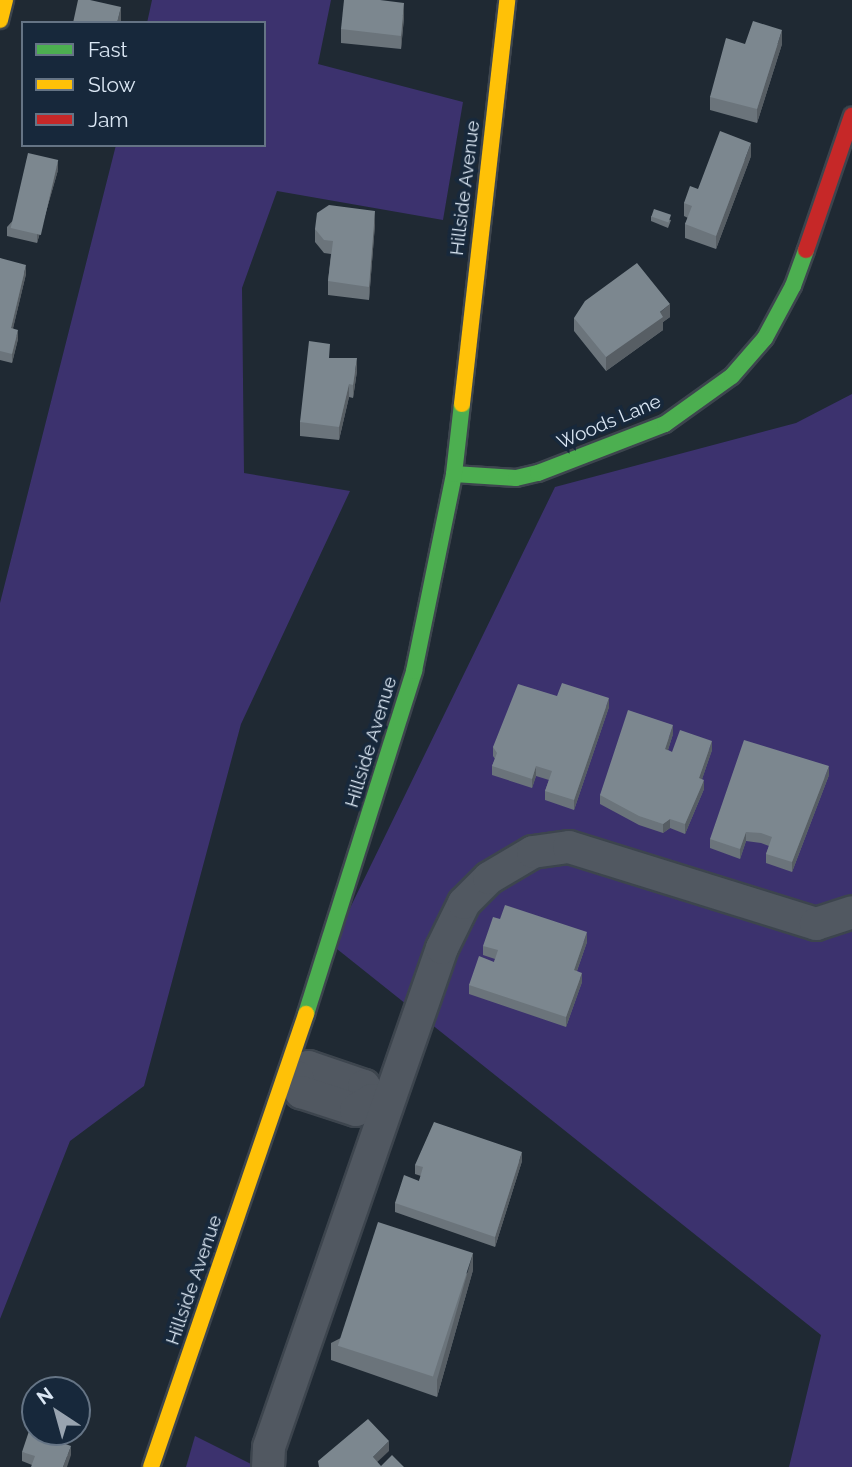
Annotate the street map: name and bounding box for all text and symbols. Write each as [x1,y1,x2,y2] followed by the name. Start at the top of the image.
[21,21,266,147] legend
[88,37,128,62] text: Fast
[88,72,136,97] text: Slow
[88,107,129,132] text: Jam
[445,119,485,257] street label: Hillside Avenue
[554,390,664,454] street label: Woods Lane
[340,673,402,811] street label: Hillside Avenue
[161,1212,227,1348] street label: Hillside Avenue
[21,1376,91,1446] north arrow
[33,1382,57,1409] text: N

